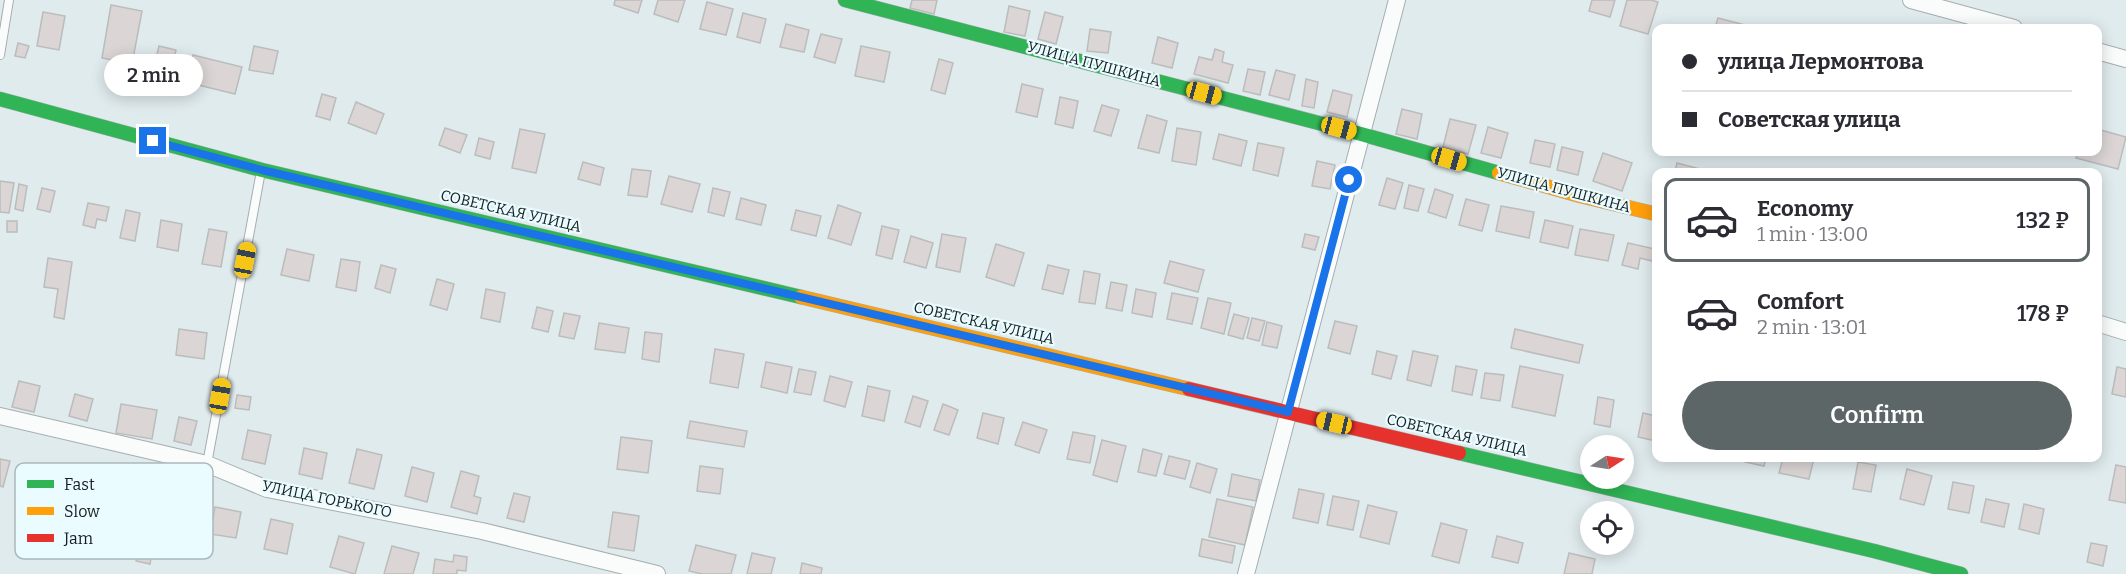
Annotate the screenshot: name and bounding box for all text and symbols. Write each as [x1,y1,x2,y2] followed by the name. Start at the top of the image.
[1025,38,1163,91] street label: УЛИЦА ПУШКИНА
[1718,48,1924,75] text: улица Лермонтова
[104,54,202,96] callout: 2 min
[127,63,180,87] text: 2 min
[1184,80,1224,106] car
[1718,106,1901,133] text: Советская улица
[1319,115,1359,141] car
[139,127,166,154] route end
[1429,145,1469,173] car
[1495,164,1633,217] street label: УЛИЦА ПУШКИНА
[1335,166,1362,193] route start
[439,186,583,236] street label: СОВЕТСКАЯ УЛИЦА
[1685,193,1739,247] icon: car
[1757,195,1853,222] text: Economy
[2016,207,2069,234] text: 132 ₽
[1757,222,1868,246] text: 1 min · 13:00
[233,241,257,279] car
[1685,286,1739,340] icon: car
[1757,288,1844,315] text: Comfort
[912,298,1056,348] street label: СОВЕТСКАЯ УЛИЦА
[2017,300,2069,327] text: 178 ₽
[1757,315,1866,339] text: 2 min · 13:01
[208,377,232,415] car
[1682,381,2072,450] button: Confirm
[1314,410,1354,436] car
[1385,410,1529,460] street label: СОВЕТСКАЯ УЛИЦА
[1580,435,1634,489] north arrow
[1580,435,1634,555] map controls
[15,463,213,559] legend
[64,475,95,494] text: Fast
[260,476,394,522] street label: УЛИЦА ГОРЬКОГО
[1580,501,1634,555] button: locate
[64,502,100,521] text: Slow
[63,529,93,548] text: Jam

